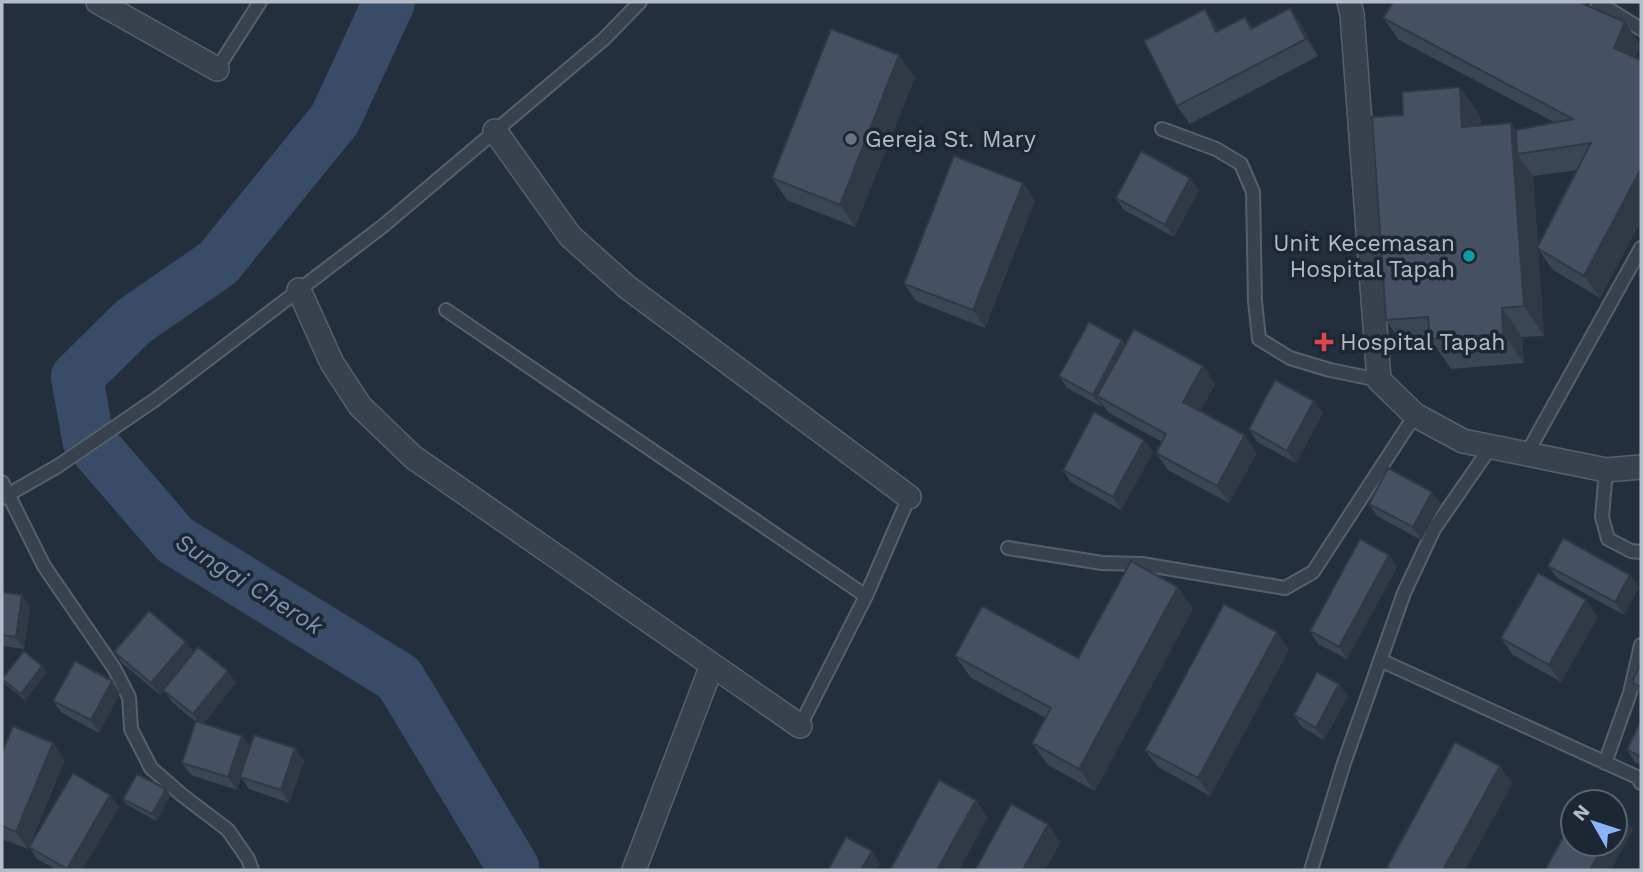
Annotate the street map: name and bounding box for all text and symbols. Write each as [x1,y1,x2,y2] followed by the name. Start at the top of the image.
[865,126,1036,153] place label: Gereja St. Mary
[843,131,859,147] marker: Gereja St. Mary
[1273,230,1455,283] place label: Unit Kecemasan Hospital Tapah
[1461,248,1477,264] marker: Unit Kecemasan Hospital Tapah
[1340,329,1506,356] place label: Hospital Tapah
[1314,332,1334,352] marker: Hospital Tapah
[170,528,329,641] water label: Sungai Cherok
[1559,788,1629,858] north arrow
[1568,800,1595,825] text: N

